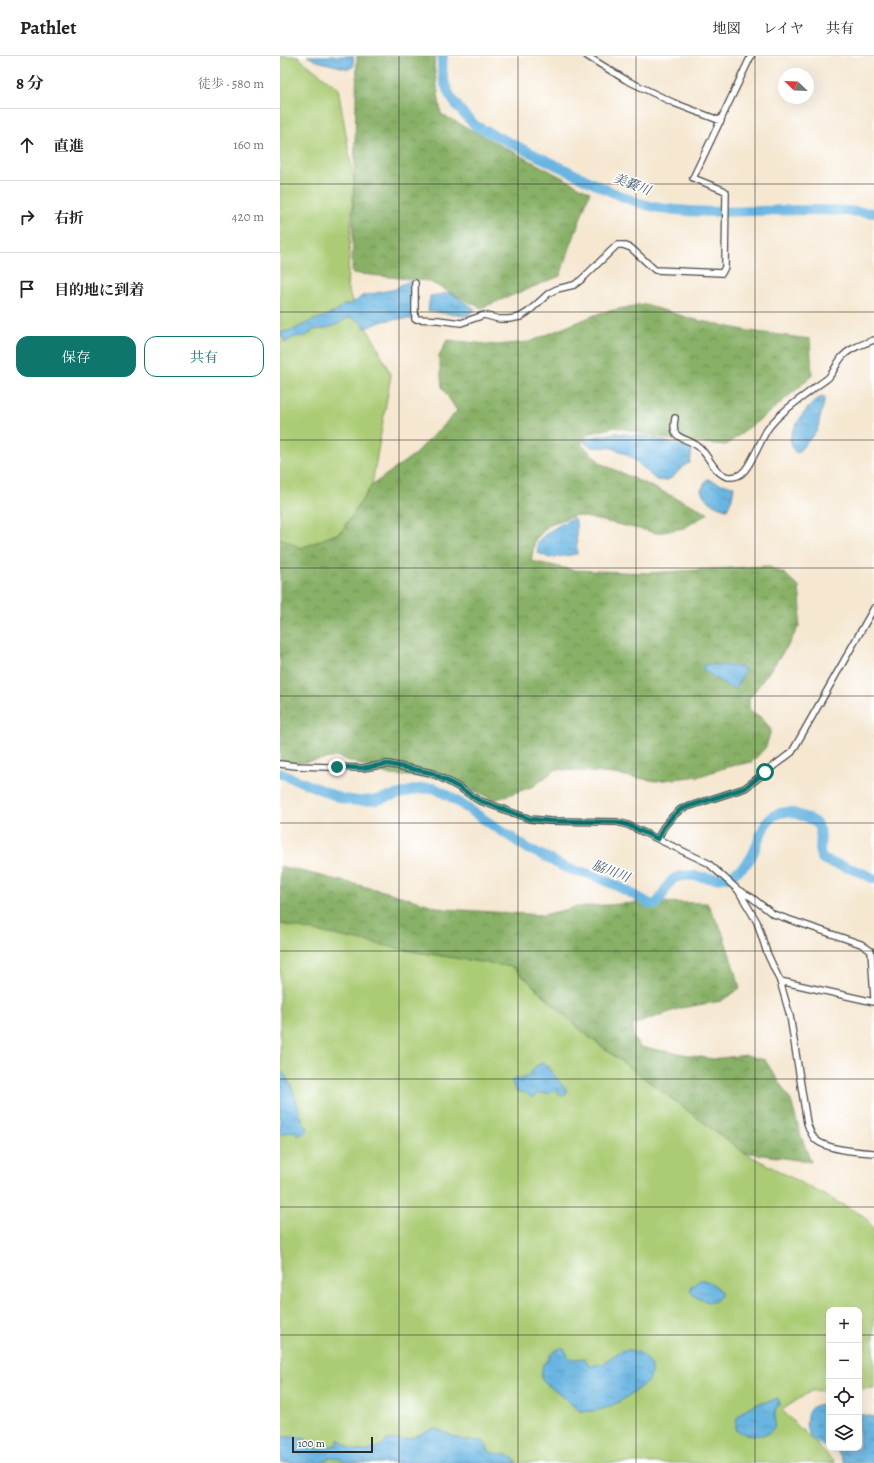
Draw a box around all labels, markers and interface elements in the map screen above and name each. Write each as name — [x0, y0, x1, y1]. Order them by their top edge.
text: Pathlet — [20, 15, 76, 41]
text: 地図 — [713, 19, 741, 38]
text: レイヤ — [763, 19, 804, 38]
text: 共有 — [826, 19, 854, 38]
north arrow — [778, 68, 814, 104]
text: 8 分 — [16, 72, 44, 95]
text: 徒歩 · 580 m — [198, 75, 264, 92]
icon: ahead — [16, 134, 38, 156]
text: 直進 — [54, 136, 84, 156]
text: 160 m — [233, 136, 264, 153]
water label: 美嚢川 — [611, 169, 655, 200]
icon: right — [16, 206, 38, 228]
text: 右折 — [54, 208, 84, 228]
text: 420 m — [232, 208, 264, 225]
icon: arrive — [16, 278, 38, 300]
text: 目的地に到着 — [54, 280, 144, 300]
button: 保存 — [16, 336, 136, 377]
button: 共有 — [144, 336, 264, 377]
route end — [328, 758, 346, 776]
route start — [756, 763, 774, 781]
water label: 脇川川 — [590, 856, 634, 887]
map controls — [826, 1307, 862, 1451]
button: + — [826, 1307, 862, 1343]
button: − — [826, 1343, 862, 1379]
button: locate — [826, 1379, 862, 1415]
button: layers — [826, 1415, 862, 1451]
scale bar — [292, 1435, 373, 1454]
text: 100 m — [298, 1436, 325, 1451]

